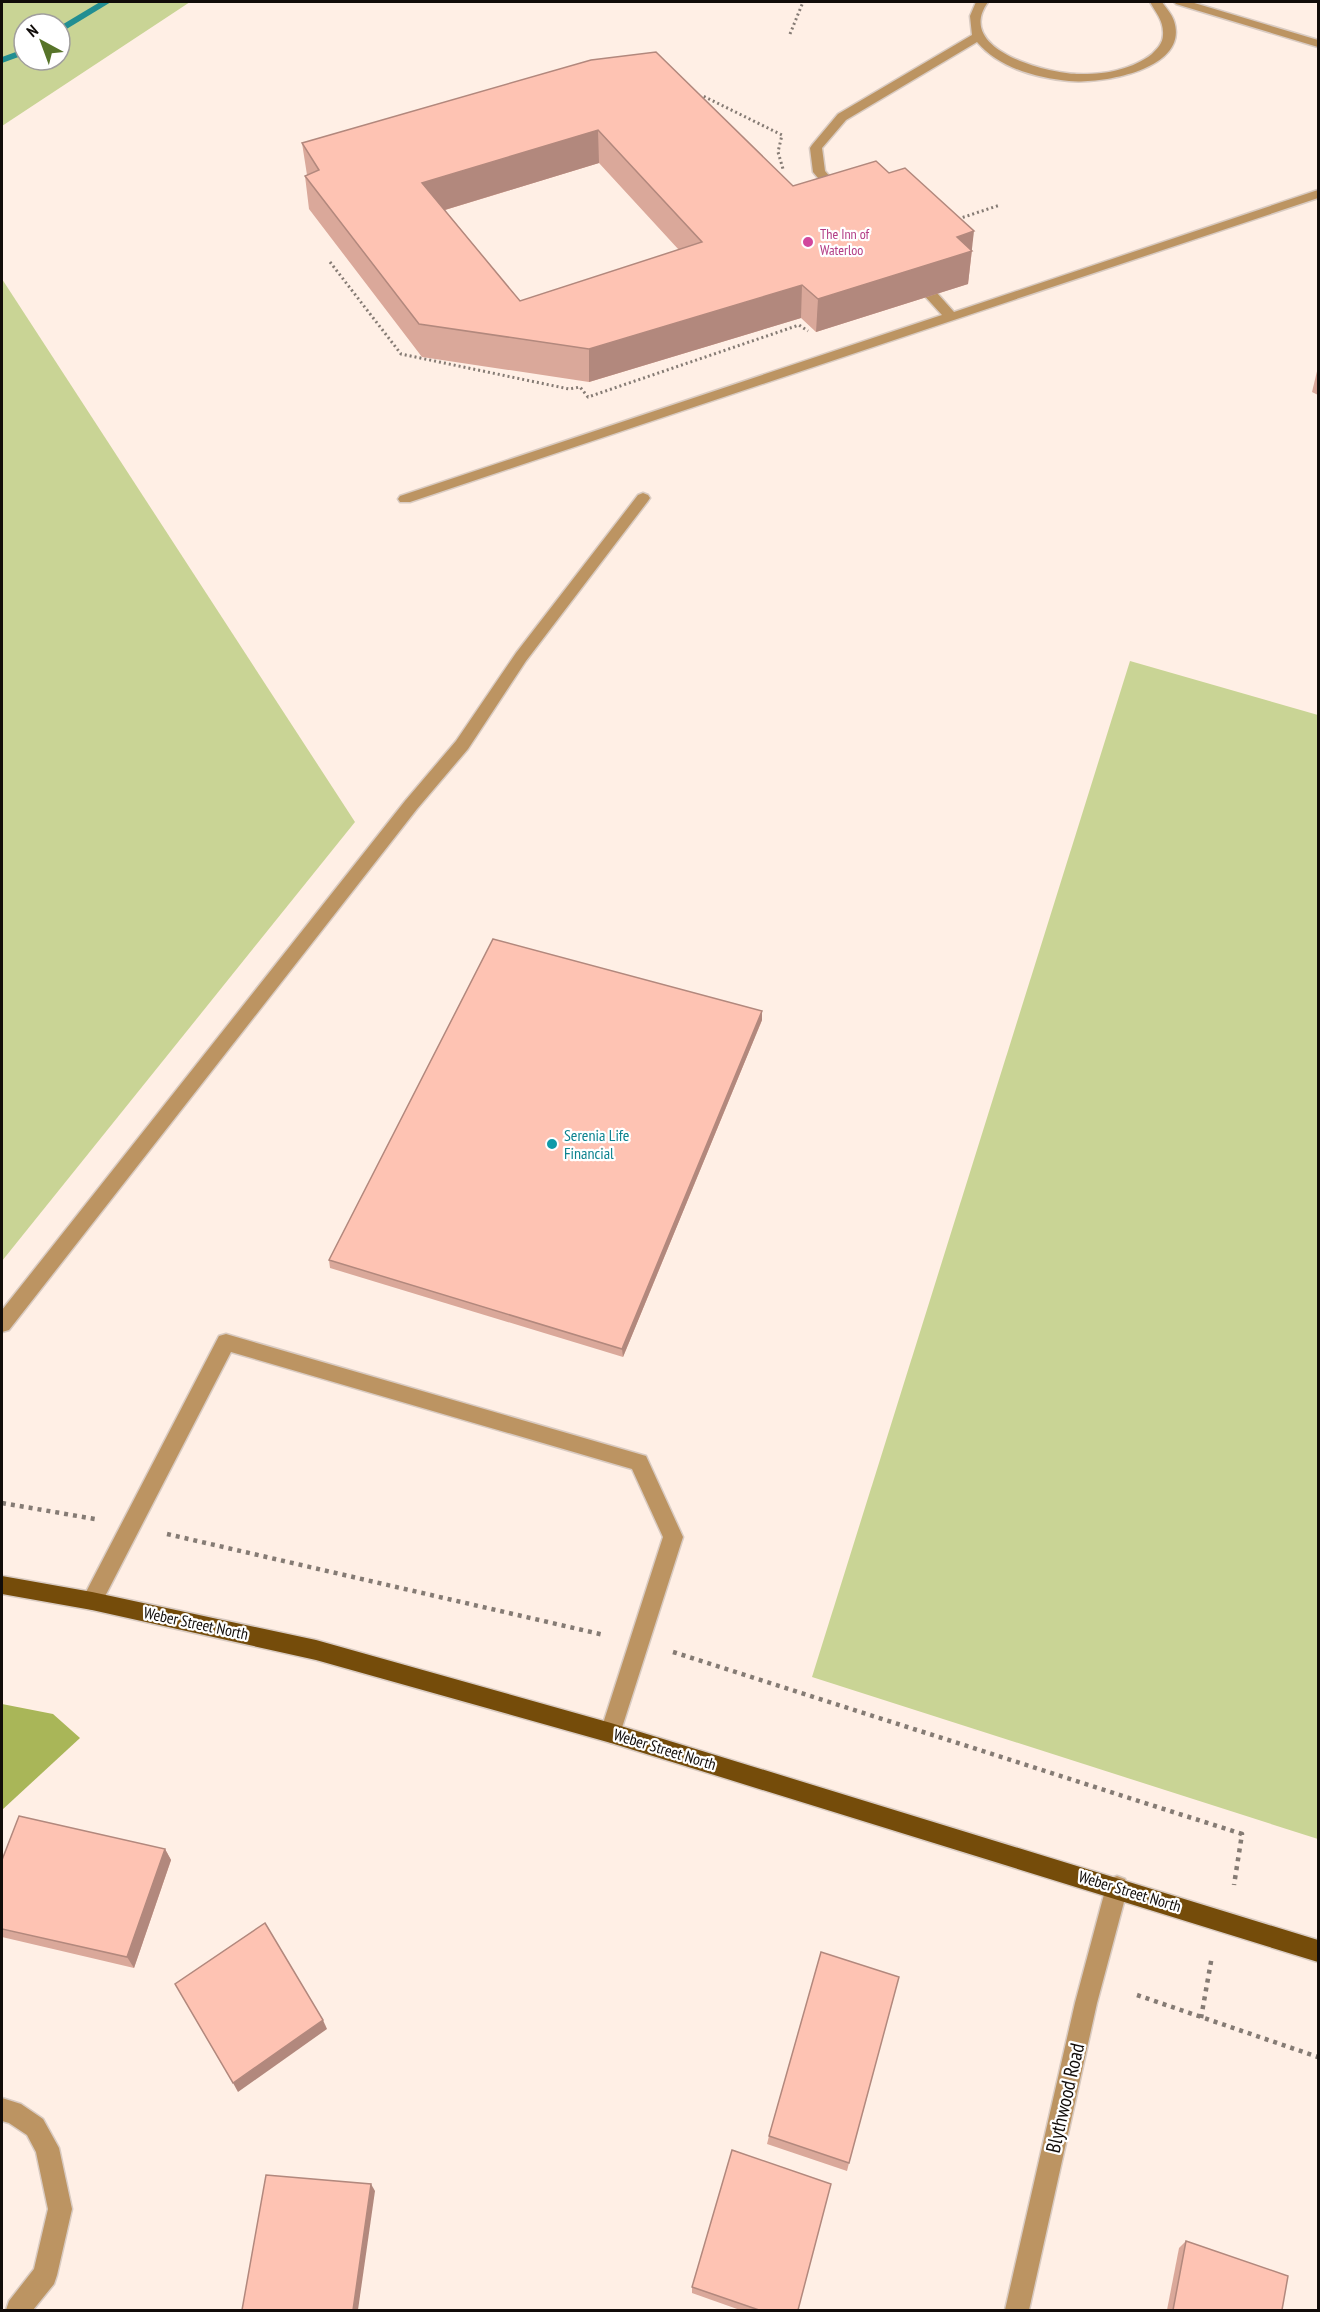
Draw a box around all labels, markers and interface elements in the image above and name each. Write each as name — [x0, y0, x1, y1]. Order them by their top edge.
north arrow — [12, 12, 72, 72]
text: N — [22, 20, 42, 41]
place label: The Inn of Waterloo — [820, 225, 870, 259]
marker: The Inn of Waterloo — [801, 235, 815, 249]
place label: Serenia Life Financial — [564, 1125, 629, 1163]
marker: Serenia Life Financial — [545, 1137, 559, 1151]
street label: Weber Street North — [142, 1602, 250, 1644]
street label: Weber Street North — [611, 1724, 719, 1774]
street label: Weber Street North — [1076, 1866, 1184, 1916]
street label: Blythwood Road — [1040, 2041, 1090, 2155]

